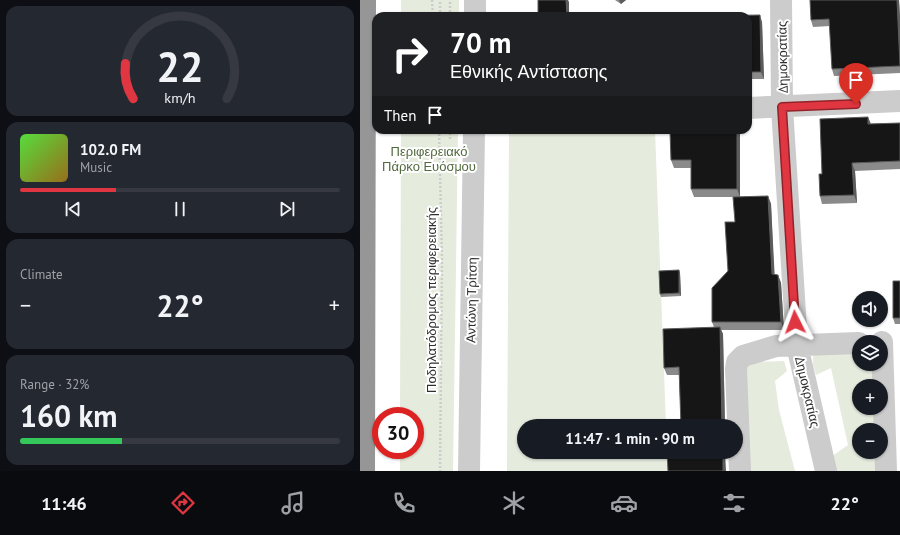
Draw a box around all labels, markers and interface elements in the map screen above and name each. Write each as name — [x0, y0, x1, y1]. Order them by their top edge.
street label: Δημοκρατίας — [773, 21, 792, 93]
text: 70 m — [450, 24, 511, 61]
icon: right — [384, 28, 436, 80]
text: 22 — [156, 40, 204, 93]
text: Εθνικής Αντίστασης — [450, 60, 607, 83]
pin — [839, 63, 873, 104]
icon: arrive — [845, 69, 867, 91]
text: km/h — [164, 88, 196, 107]
icon: arrive — [424, 104, 446, 126]
text: Then — [384, 106, 416, 125]
text: 102.0 FM — [80, 140, 141, 159]
park label: Περιφερειακό Πάρκο Ευόσμου — [382, 143, 476, 175]
text: Music — [80, 159, 112, 176]
icon: previous — [62, 198, 84, 220]
icon: pause — [169, 198, 191, 220]
icon: next — [276, 198, 298, 220]
street label: Ποδηλατόδρομος περιφερειακής — [423, 207, 440, 393]
street label: Αντώνη Τρίτση — [462, 257, 481, 343]
text: Climate — [20, 266, 63, 283]
text: 22° — [156, 286, 204, 325]
text: − — [20, 291, 31, 319]
text: + — [329, 291, 340, 319]
map controls — [852, 291, 888, 459]
button: sound — [852, 291, 888, 327]
position arrow — [774, 301, 816, 343]
button: layers — [852, 335, 888, 371]
street label: Δημοκρατίας — [791, 355, 824, 429]
text: Range · 32% — [20, 376, 89, 393]
button: + — [852, 379, 888, 415]
text: 160 km — [20, 396, 118, 435]
speed limit sign: 30 — [372, 407, 424, 459]
button: − — [852, 423, 888, 459]
text: 11:47 · 1 min · 90 m — [565, 429, 695, 448]
icon: directions — [169, 489, 197, 517]
icon: music — [279, 489, 307, 517]
icon: phone — [390, 489, 418, 517]
icon: climate — [500, 489, 528, 517]
icon: car — [610, 489, 638, 517]
icon: filters — [720, 489, 748, 517]
text: 11:46 — [41, 492, 87, 515]
text: 22° — [831, 492, 859, 515]

